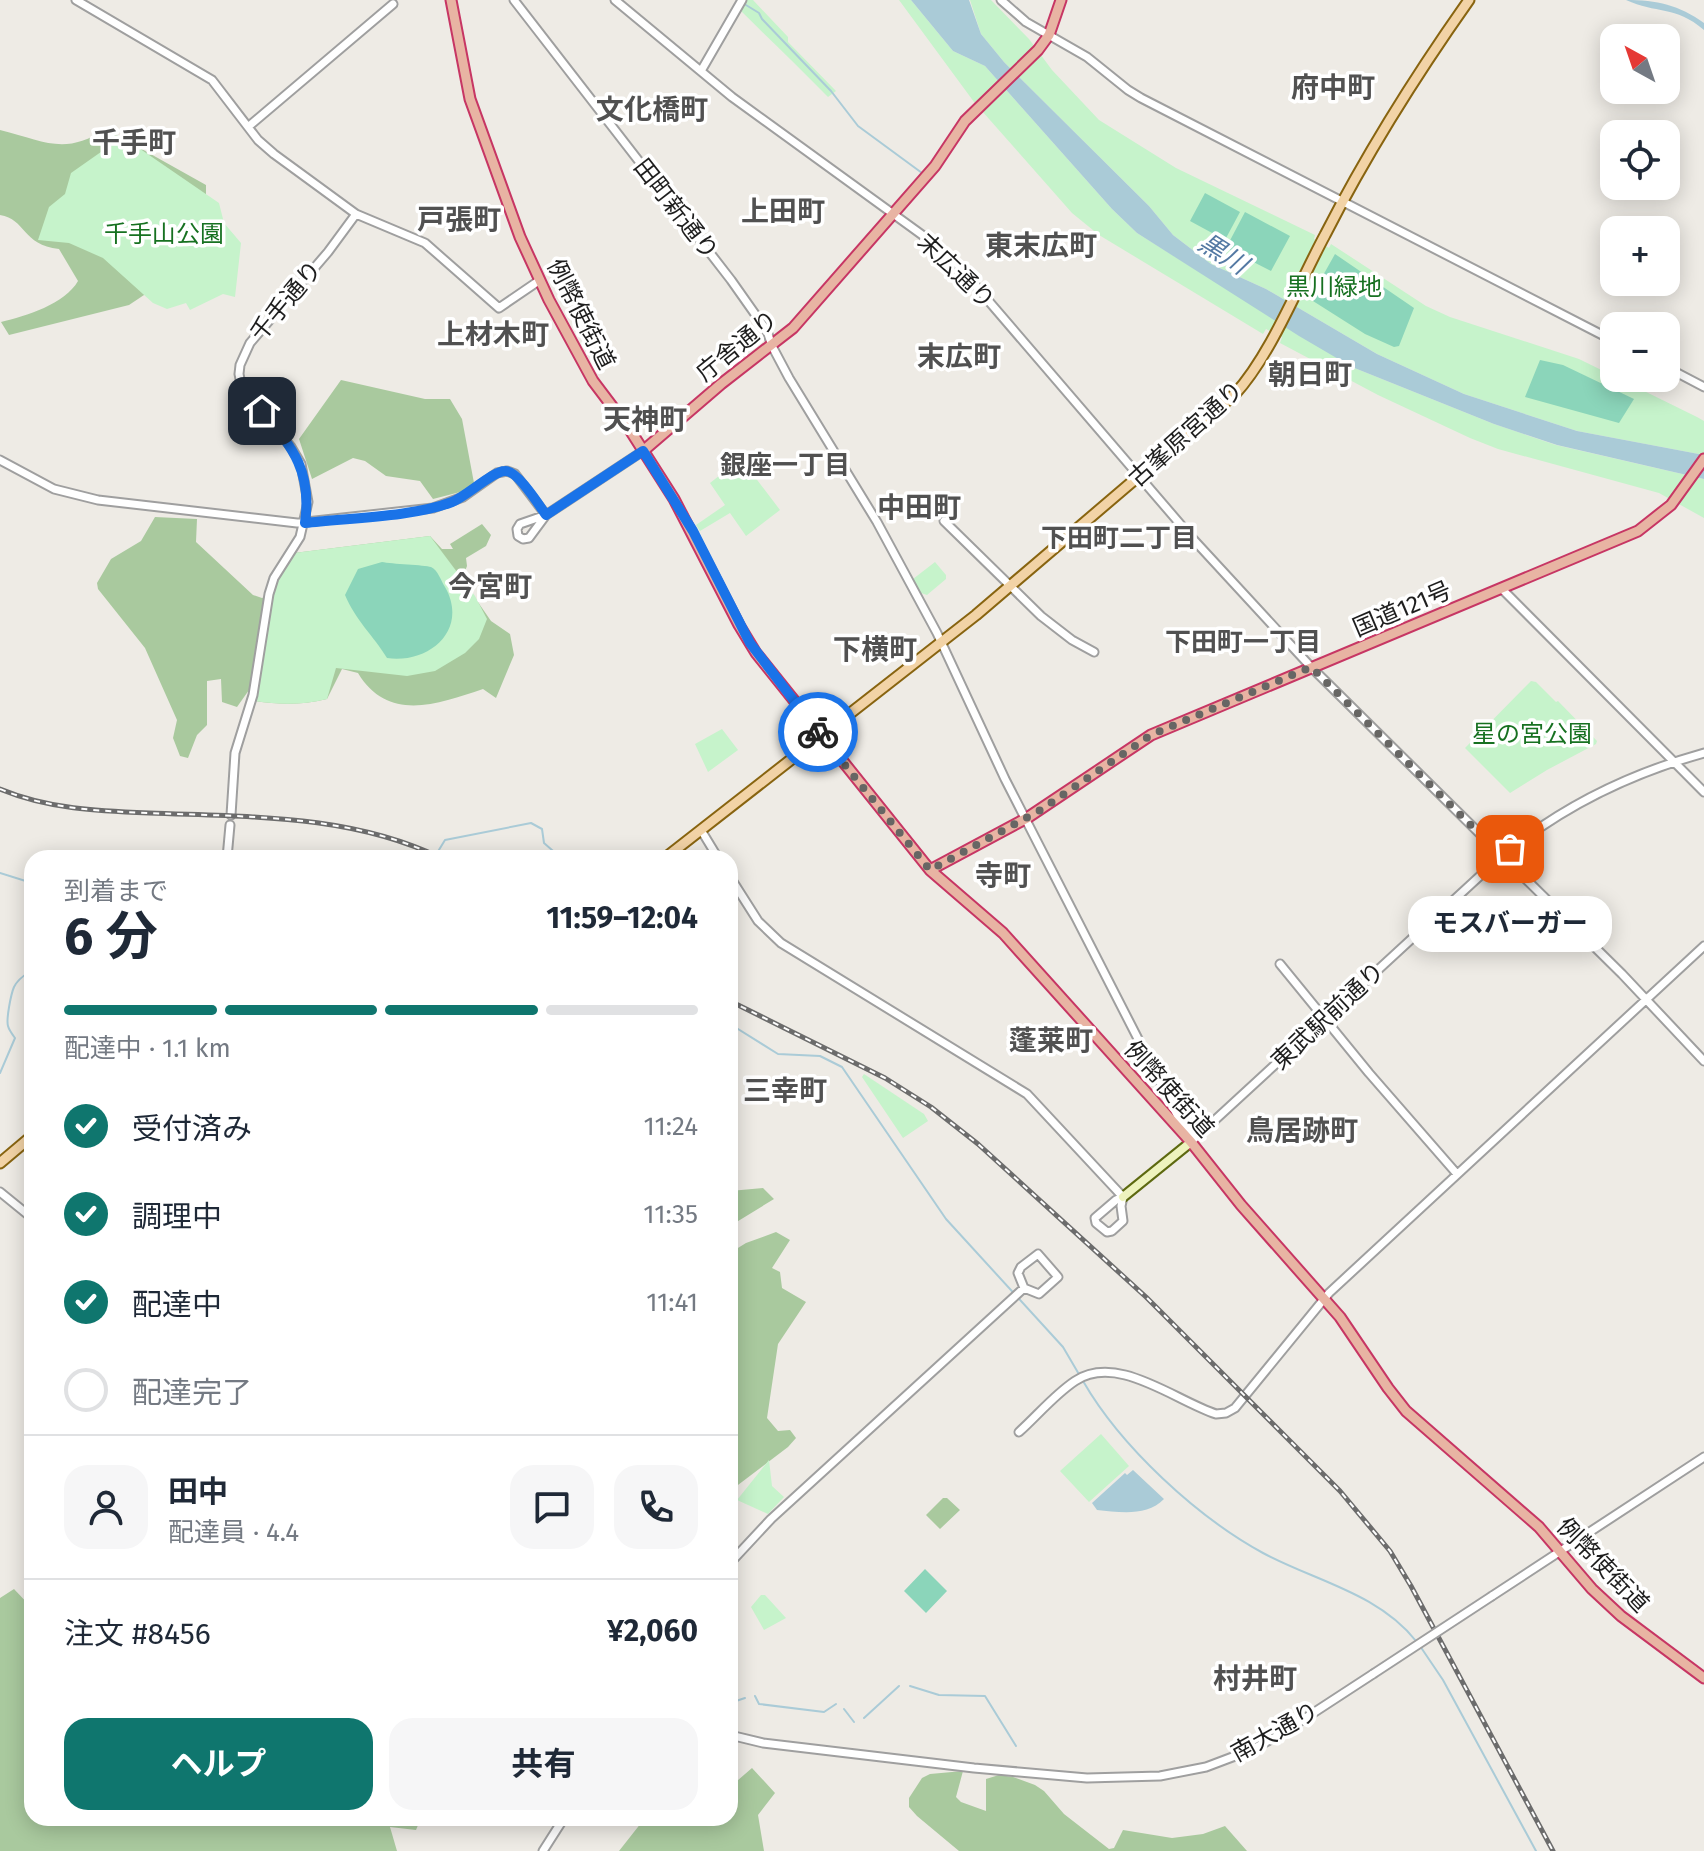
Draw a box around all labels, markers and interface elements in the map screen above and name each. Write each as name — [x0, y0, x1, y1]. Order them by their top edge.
north arrow — [1600, 24, 1680, 104]
map controls — [1600, 24, 1680, 392]
district label: 府中町 — [1291, 71, 1375, 104]
district label: 文化橋町 — [596, 93, 708, 126]
button: locate — [1600, 120, 1680, 200]
district label: 千手町 — [92, 126, 176, 159]
street label: 田町新通り — [628, 153, 724, 265]
district label: 上田町 — [741, 195, 825, 228]
district label: 戸張町 — [417, 203, 501, 236]
button: + — [1600, 216, 1680, 296]
park label: 千手山公園 — [104, 220, 224, 248]
water label: 黒川 — [1193, 227, 1256, 283]
street label: 末広通り — [912, 228, 1000, 314]
district label: 東末広町 — [985, 229, 1097, 262]
street label: 例幣使街道 — [541, 254, 621, 374]
street label: 千手通り — [244, 255, 328, 347]
park label: 黒川緑地 — [1286, 273, 1382, 301]
street label: 庁舎通り — [691, 305, 783, 387]
button: − — [1600, 312, 1680, 392]
district label: 上材木町 — [437, 318, 549, 351]
district label: 末広町 — [917, 340, 1001, 373]
district label: 朝日町 — [1268, 358, 1352, 391]
street label: 古峯原宮通り — [1123, 375, 1249, 493]
pin — [228, 377, 296, 445]
icon: home — [240, 389, 284, 433]
district label: 天神町 — [603, 403, 687, 436]
district label: 銀座一丁目 — [720, 450, 850, 481]
district label: 中田町 — [877, 491, 961, 524]
district label: 下田町二丁目 — [1041, 523, 1197, 554]
district label: 今宮町 — [448, 570, 532, 603]
street label: 国道121号 — [1349, 576, 1455, 642]
district label: 下田町一丁目 — [1165, 627, 1321, 658]
district label: 下横町 — [833, 633, 917, 666]
courier — [778, 692, 858, 772]
icon: bike — [796, 710, 840, 754]
park label: 星の宮公園 — [1472, 720, 1592, 748]
pin — [1476, 815, 1544, 883]
icon: bag — [1488, 827, 1532, 871]
district label: 寺町 — [975, 859, 1031, 892]
text: 到着まで — [64, 876, 168, 907]
callout: モスバーガー — [1408, 897, 1612, 953]
text: 11:59–12:04 — [546, 900, 698, 936]
text: 6 分 — [64, 905, 158, 968]
text: モスバーガー — [1432, 908, 1588, 939]
street label: 東武駅前通り — [1266, 957, 1390, 1075]
district label: 蓬莱町 — [1009, 1024, 1093, 1057]
text: 配達中 · 1.1 km — [64, 1033, 231, 1064]
street label: 例幣使街道 — [1118, 1035, 1220, 1143]
district label: 三幸町 — [743, 1074, 827, 1107]
icon: check — [64, 1104, 108, 1148]
text: 受付済み — [132, 1111, 252, 1147]
text: 11:24 — [644, 1111, 698, 1142]
district label: 鳥居跡町 — [1246, 1114, 1358, 1147]
icon: check — [64, 1192, 108, 1236]
text: 調理中 — [132, 1199, 222, 1235]
text: 11:35 — [643, 1199, 698, 1230]
icon: check — [64, 1280, 108, 1324]
text: 配達中 — [132, 1287, 222, 1323]
text: 11:41 — [646, 1287, 698, 1318]
text: 配達完了 — [132, 1375, 252, 1411]
button: person — [64, 1465, 148, 1549]
button: chat — [510, 1465, 594, 1549]
button: phone — [614, 1465, 698, 1549]
text: 田中 — [168, 1474, 228, 1510]
street label: 例幣使街道 — [1551, 1512, 1655, 1618]
text: 配達員 · 4.4 — [168, 1517, 299, 1548]
text: ¥2,060 — [607, 1613, 698, 1649]
text: 注文 #8456 — [64, 1616, 211, 1652]
district label: 村井町 — [1213, 1662, 1297, 1695]
street label: 南大通り — [1226, 1696, 1324, 1768]
button: ヘルプ — [64, 1718, 373, 1810]
button: 共有 — [389, 1718, 698, 1810]

